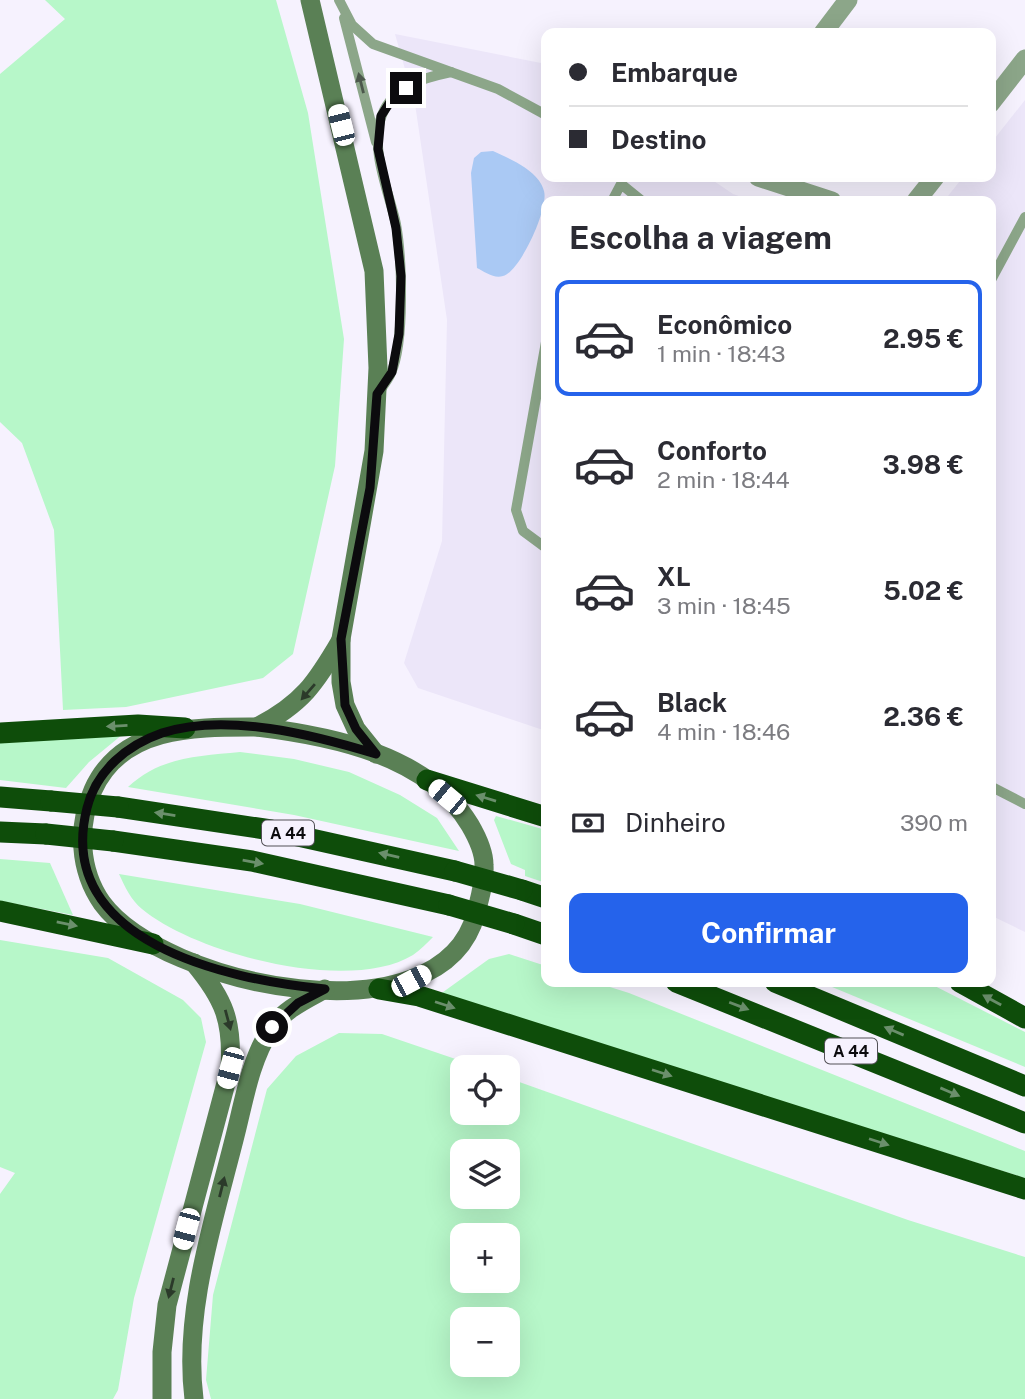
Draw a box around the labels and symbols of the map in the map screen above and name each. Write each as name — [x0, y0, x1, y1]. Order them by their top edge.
one-way arrow — [355, 72, 366, 94]
route end — [390, 72, 422, 104]
car — [326, 102, 357, 148]
one-way arrow — [301, 683, 316, 700]
one-way arrow — [106, 721, 128, 732]
car — [425, 775, 470, 819]
one-way arrow — [476, 793, 497, 803]
one-way arrow — [154, 808, 176, 819]
road number: A 44 — [262, 820, 314, 846]
one-way arrow — [378, 850, 400, 861]
one-way arrow — [242, 856, 264, 867]
one-way arrow — [56, 919, 78, 930]
car — [388, 962, 435, 1000]
one-way arrow — [983, 994, 1002, 1006]
one-way arrow — [435, 1000, 456, 1010]
one-way arrow — [729, 1001, 750, 1012]
one-way arrow — [223, 1010, 233, 1031]
route start — [256, 1011, 288, 1043]
one-way arrow — [884, 1026, 905, 1037]
road number: A 44 — [825, 1038, 877, 1064]
car — [215, 1045, 246, 1091]
one-way arrow — [652, 1069, 673, 1079]
one-way arrow — [940, 1086, 960, 1098]
one-way arrow — [869, 1138, 890, 1148]
one-way arrow — [218, 1176, 228, 1197]
car — [171, 1206, 202, 1252]
one-way arrow — [165, 1277, 176, 1299]

